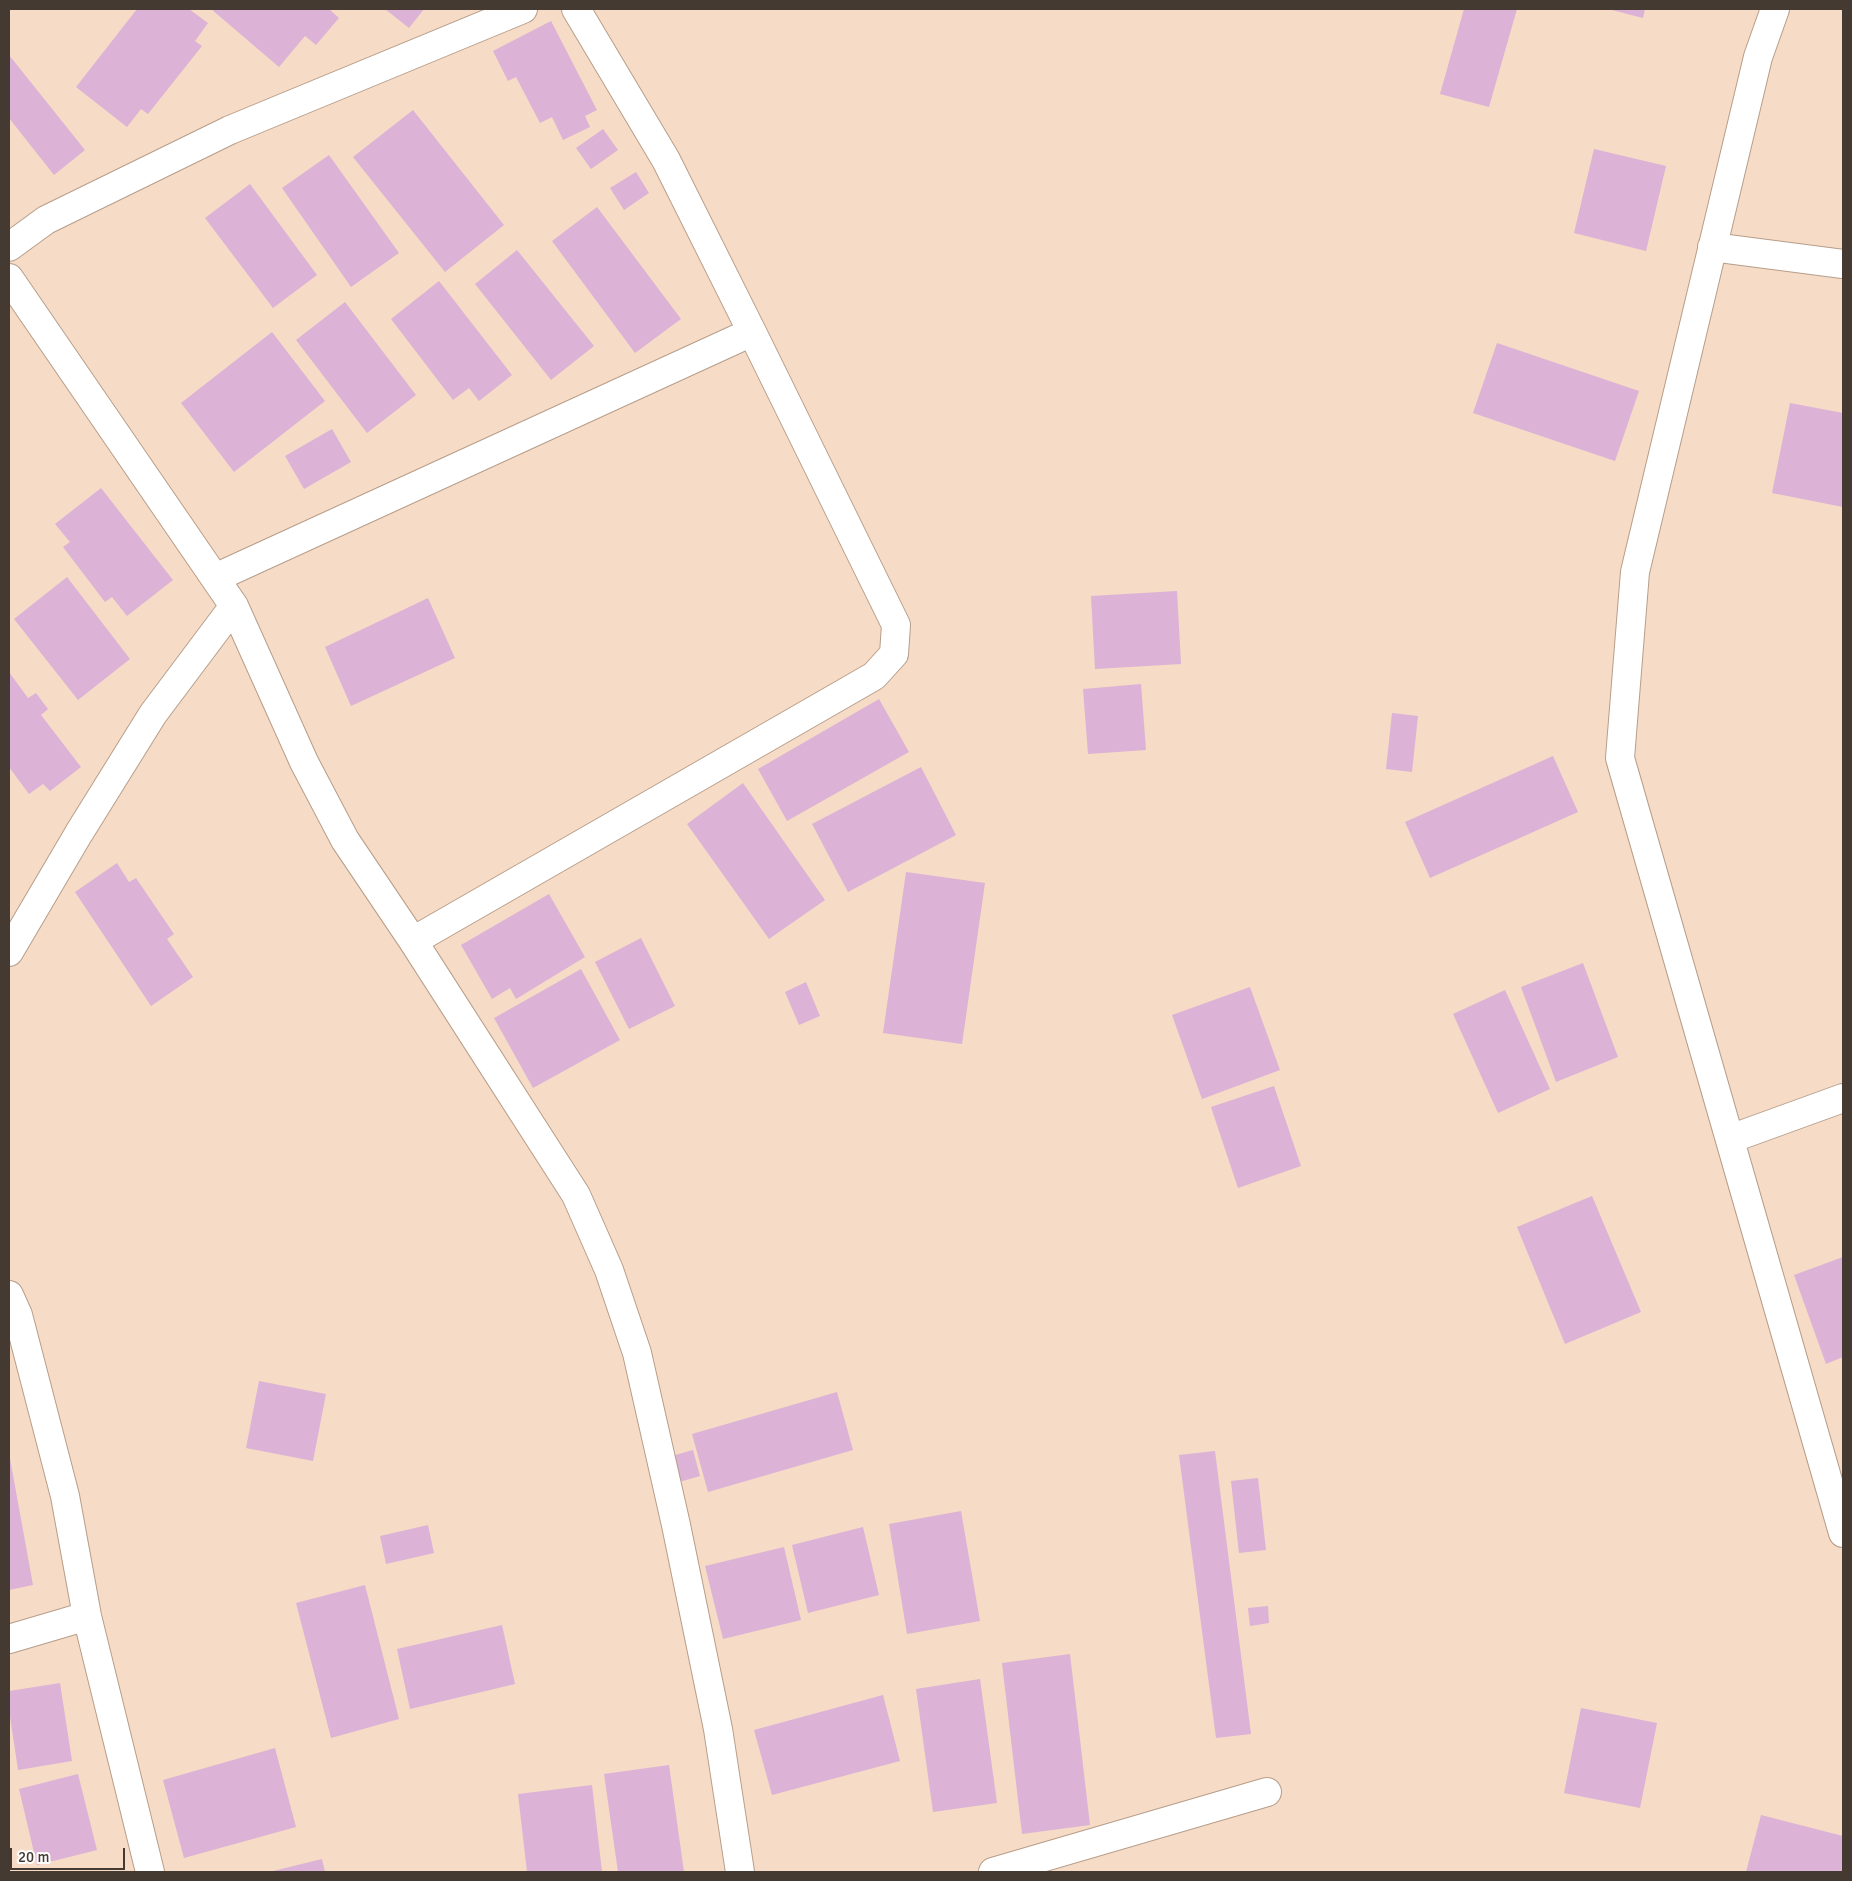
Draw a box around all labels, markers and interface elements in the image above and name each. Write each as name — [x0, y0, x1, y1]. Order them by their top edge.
scale bar — [12, 1838, 128, 1870]
text: 20 m — [18, 1848, 49, 1866]

